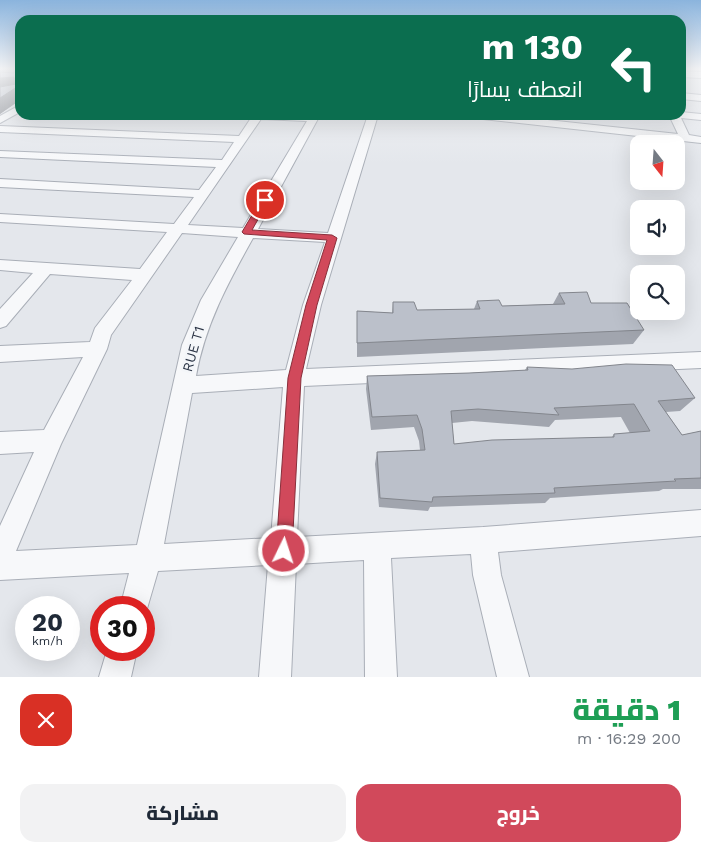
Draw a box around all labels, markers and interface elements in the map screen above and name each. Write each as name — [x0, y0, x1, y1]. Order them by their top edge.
text: 130 m — [482, 26, 583, 68]
icon: left — [601, 35, 666, 100]
text: انعطف يسارًا — [467, 77, 583, 102]
north arrow — [630, 135, 685, 190]
map controls — [630, 135, 685, 320]
pin — [244, 179, 286, 221]
icon: arrive — [251, 186, 279, 214]
button: sound — [630, 200, 685, 255]
button: search — [630, 265, 685, 320]
street label: RUE T1 — [179, 324, 207, 374]
position arrow — [257, 524, 309, 576]
speed limit sign: 30 — [90, 596, 155, 661]
text: 20 — [32, 608, 63, 637]
text: km/h — [32, 634, 63, 648]
text: 1 دقيقة — [572, 692, 681, 727]
button: close — [20, 694, 72, 746]
text: 200 m · 16:29 — [577, 729, 681, 748]
button: مشاركة — [20, 784, 346, 842]
button: خروج — [356, 784, 681, 842]

